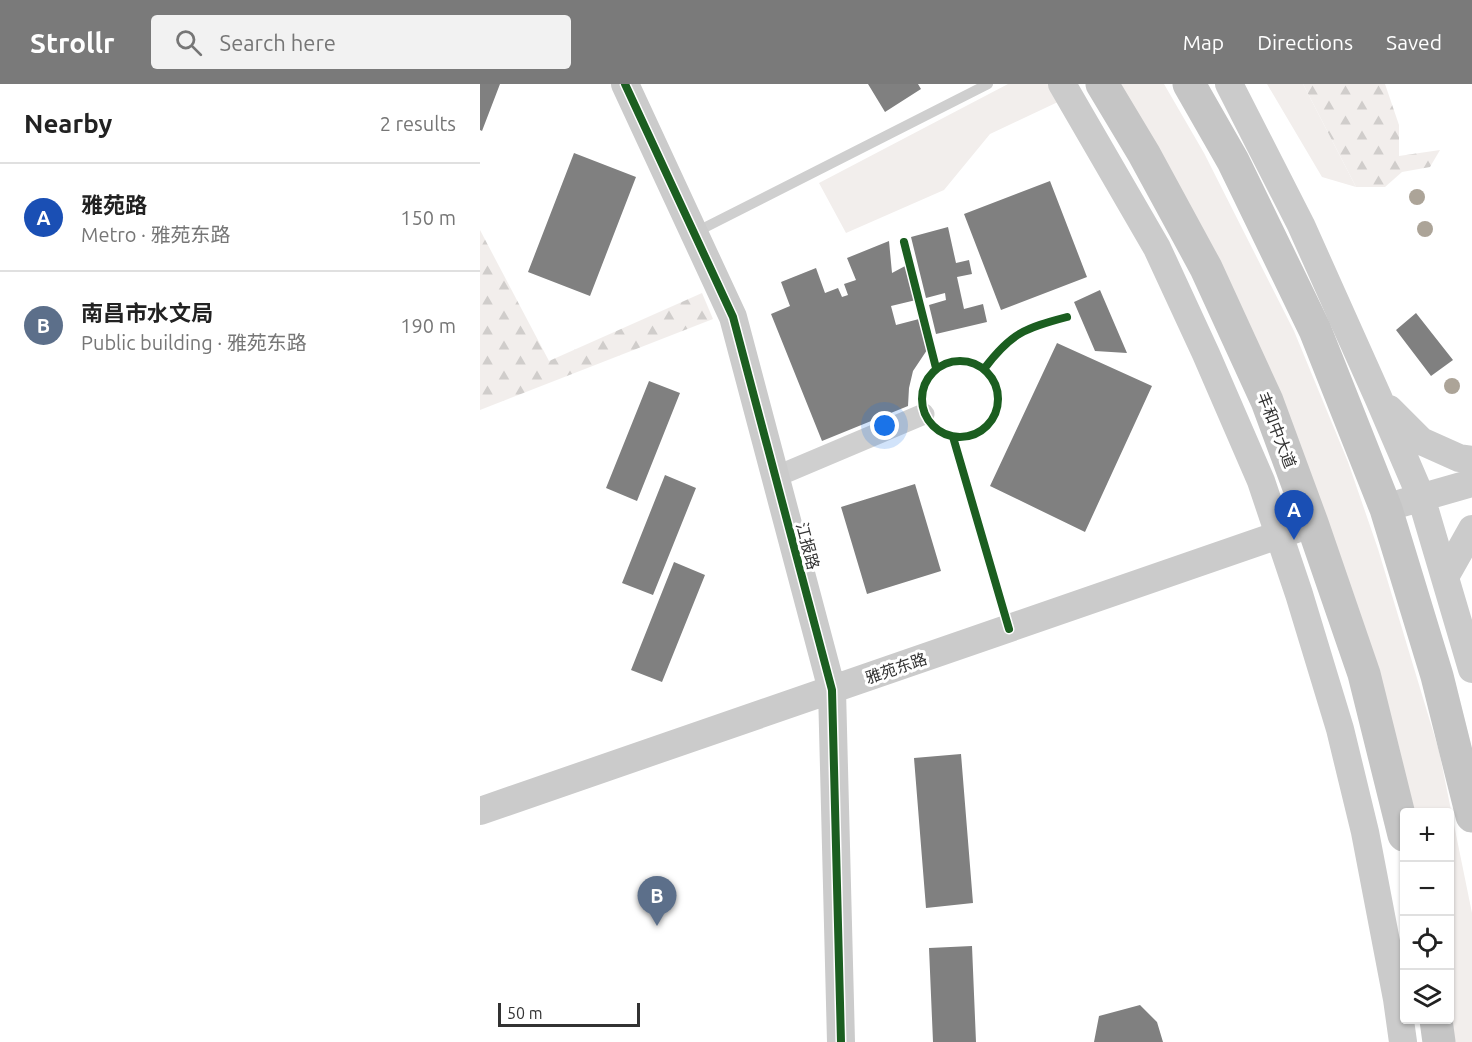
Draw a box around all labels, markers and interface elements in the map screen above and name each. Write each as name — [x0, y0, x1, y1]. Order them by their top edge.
search box — [151, 15, 571, 69]
icon: search — [172, 26, 205, 59]
text: Strollr — [30, 27, 115, 58]
text: Search here — [220, 30, 336, 55]
text: Map — [1183, 30, 1224, 54]
text: Directions — [1257, 30, 1353, 54]
text: Saved — [1386, 30, 1442, 54]
text: Nearby — [24, 109, 112, 138]
text: 2 results — [380, 112, 456, 135]
text: 雅苑路 — [81, 192, 147, 217]
text: A — [36, 206, 51, 229]
text: 150 m — [400, 206, 456, 229]
text: Metro · 雅苑东路 — [81, 223, 231, 246]
text: 南昌市水文局 — [81, 300, 213, 325]
text: B — [37, 314, 50, 337]
text: 190 m — [400, 314, 456, 337]
text: Public building · 雅苑东路 — [81, 331, 307, 354]
street label: 丰和中大道 — [1254, 389, 1300, 471]
your location — [870, 411, 899, 440]
pin: A — [1274, 490, 1314, 540]
street label: 江报路 — [793, 520, 823, 572]
street label: 雅苑东路 — [863, 649, 929, 687]
map controls — [1400, 808, 1454, 1024]
button: + — [1400, 808, 1454, 862]
button: − — [1400, 862, 1454, 916]
pin: B — [638, 876, 676, 926]
button: locate — [1400, 916, 1454, 970]
button: layers — [1400, 970, 1454, 1024]
scale bar — [498, 1000, 640, 1028]
text: 50 m — [507, 1004, 543, 1022]

